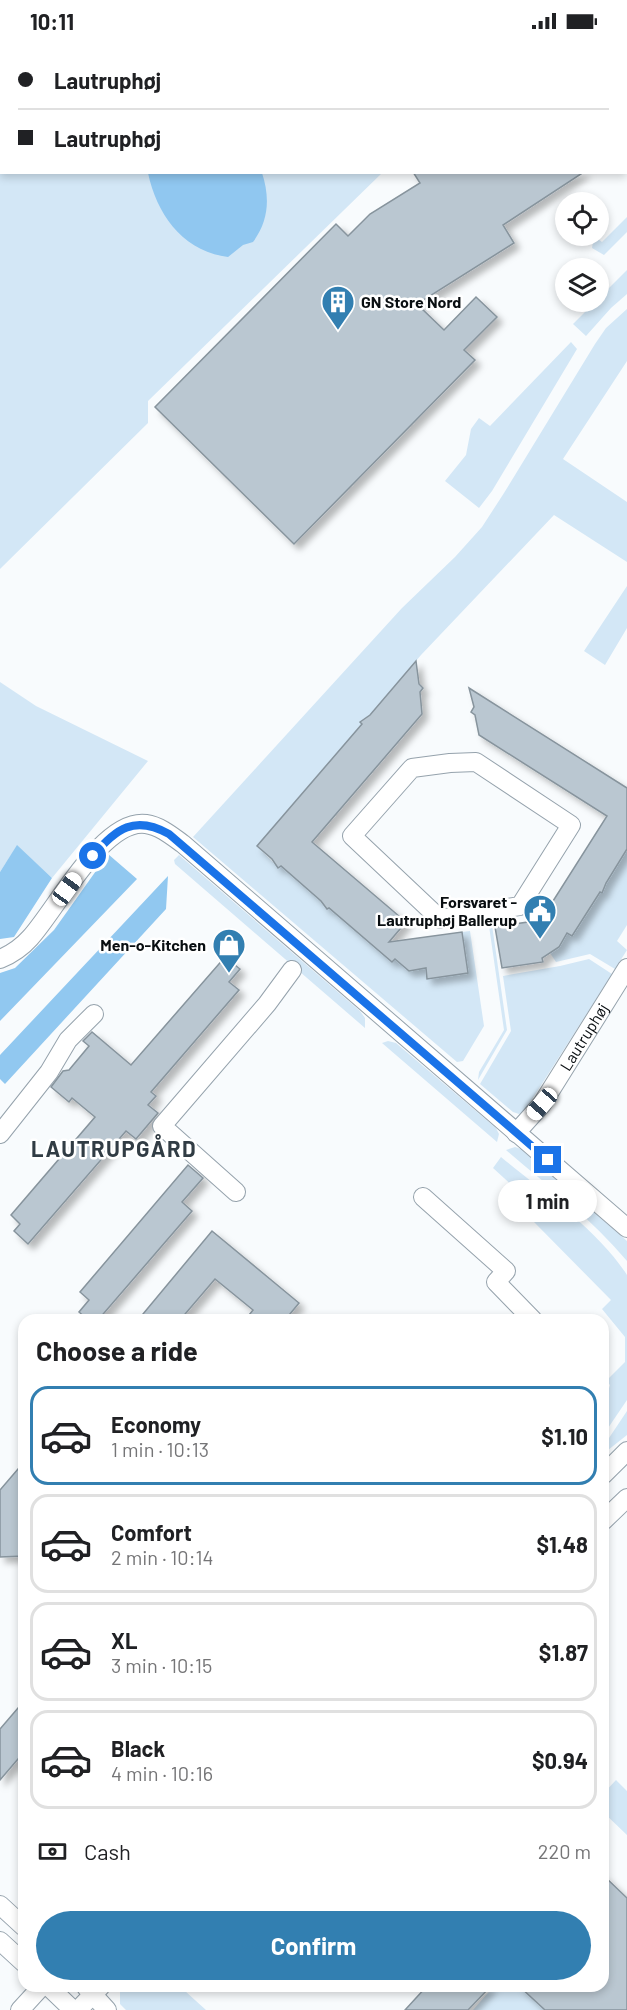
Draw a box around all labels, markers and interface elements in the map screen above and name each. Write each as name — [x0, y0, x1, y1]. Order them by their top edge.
text: 10:11 — [30, 8, 74, 34]
text: Lautruphøj — [54, 67, 161, 93]
text: Lautruphøj — [54, 125, 161, 151]
map controls — [555, 192, 609, 312]
button: locate — [555, 192, 609, 246]
button: layers — [555, 258, 609, 312]
building icon: GN Store Nord — [320, 284, 356, 331]
place label: GN Store Nord — [361, 292, 461, 311]
route start — [79, 842, 106, 869]
car — [49, 869, 85, 909]
place label: Forsvaret - Lautruphøj Ballerup — [377, 892, 517, 929]
public building icon: Forsvaret - Lautruphøj Ballerup — [522, 893, 558, 940]
shop icon: Men-o-Kitchen — [211, 927, 247, 974]
place label: Men-o-Kitchen — [100, 935, 206, 954]
street label: Lautruphøj — [555, 1000, 612, 1074]
car — [523, 1085, 561, 1123]
district label: LAUTRUPGÅRD — [31, 1134, 197, 1161]
route end — [534, 1146, 561, 1173]
callout: 1 min — [498, 1181, 598, 1223]
text: 1 min — [526, 1189, 569, 1213]
text: Choose a ride — [36, 1334, 198, 1366]
icon: car — [39, 1409, 93, 1463]
text: Economy — [111, 1411, 201, 1437]
text: $1.10 — [541, 1423, 588, 1449]
text: 1 min · 10:13 — [111, 1437, 209, 1461]
icon: car — [39, 1517, 93, 1571]
text: Comfort — [111, 1519, 192, 1545]
text: $1.48 — [536, 1531, 588, 1557]
text: 2 min · 10:14 — [111, 1545, 213, 1569]
icon: car — [39, 1625, 93, 1679]
text: XL — [111, 1627, 137, 1653]
text: $1.87 — [539, 1639, 588, 1665]
text: 3 min · 10:15 — [111, 1653, 212, 1677]
icon: car — [39, 1733, 93, 1787]
text: Black — [111, 1735, 165, 1761]
text: $0.94 — [532, 1747, 588, 1773]
text: 4 min · 10:16 — [111, 1761, 213, 1785]
icon: cash — [36, 1835, 69, 1868]
text: Cash — [84, 1838, 131, 1864]
text: 220 m — [538, 1839, 591, 1863]
button: Confirm — [36, 1911, 591, 1980]

